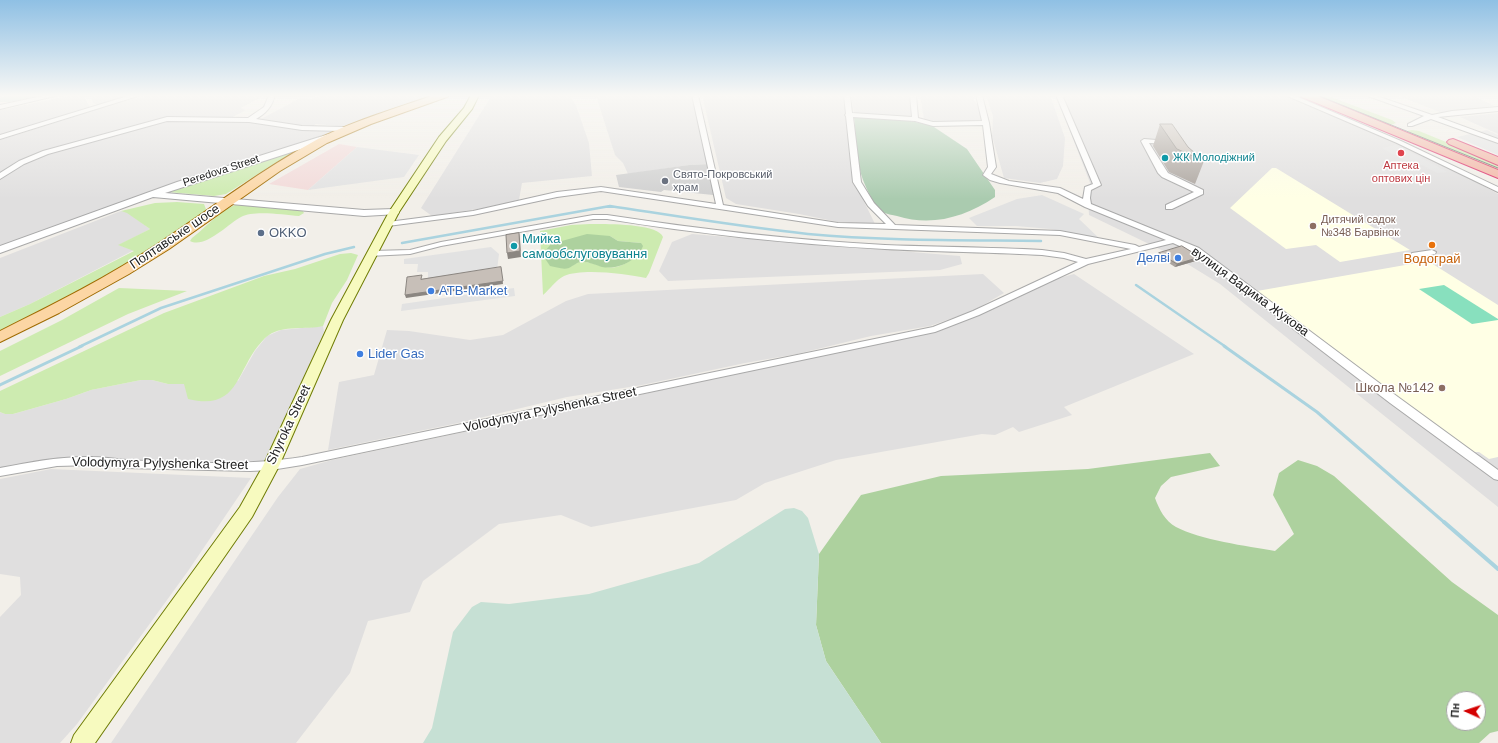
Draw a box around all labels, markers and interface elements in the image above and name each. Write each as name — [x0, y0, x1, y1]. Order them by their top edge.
marker: Аптека оптових цін — [1396, 148, 1406, 158]
place label: ЖК Молодіжний — [1173, 151, 1255, 165]
street label: Peredova Street — [181, 152, 261, 190]
marker: ЖК Молодіжний — [1160, 153, 1170, 163]
place label: Аптека оптових цін — [1372, 159, 1430, 185]
place label: Свято-Покровський храм — [673, 168, 772, 194]
marker: Свято-Покровський храм — [660, 176, 670, 186]
street label: Полтавське шосе — [127, 201, 223, 273]
place label: Дитячий садок №348 Барвінок — [1321, 213, 1399, 239]
marker: Дитячий садок №348 Барвінок — [1308, 221, 1318, 231]
place label: OKKO — [269, 225, 307, 241]
marker: OKKO — [256, 228, 266, 238]
place label: Мийка самообслуговування — [522, 231, 647, 262]
marker: Водограй — [1427, 240, 1437, 250]
marker: Мийка самообслуговування — [509, 241, 519, 251]
street label: вулиця Вадима Жукова — [1188, 244, 1312, 340]
place label: Делві — [1137, 250, 1170, 266]
place label: Водограй — [1404, 251, 1460, 267]
marker: Делві — [1173, 253, 1183, 263]
place label: ATB-Market — [439, 283, 507, 299]
marker: ATB-Market — [426, 286, 436, 296]
place label: Lider Gas — [368, 346, 424, 362]
marker: Lider Gas — [355, 349, 365, 359]
place label: Школа №142 — [1355, 380, 1434, 396]
street label: Shyroka Street — [264, 383, 314, 467]
marker: Школа №142 — [1437, 383, 1447, 393]
street label: Volodymyra Pylyshenka Street — [462, 384, 638, 436]
street label: Volodymyra Pylyshenka Street — [72, 455, 248, 473]
north arrow — [1446, 691, 1486, 731]
text: Пн — [1449, 703, 1461, 718]

